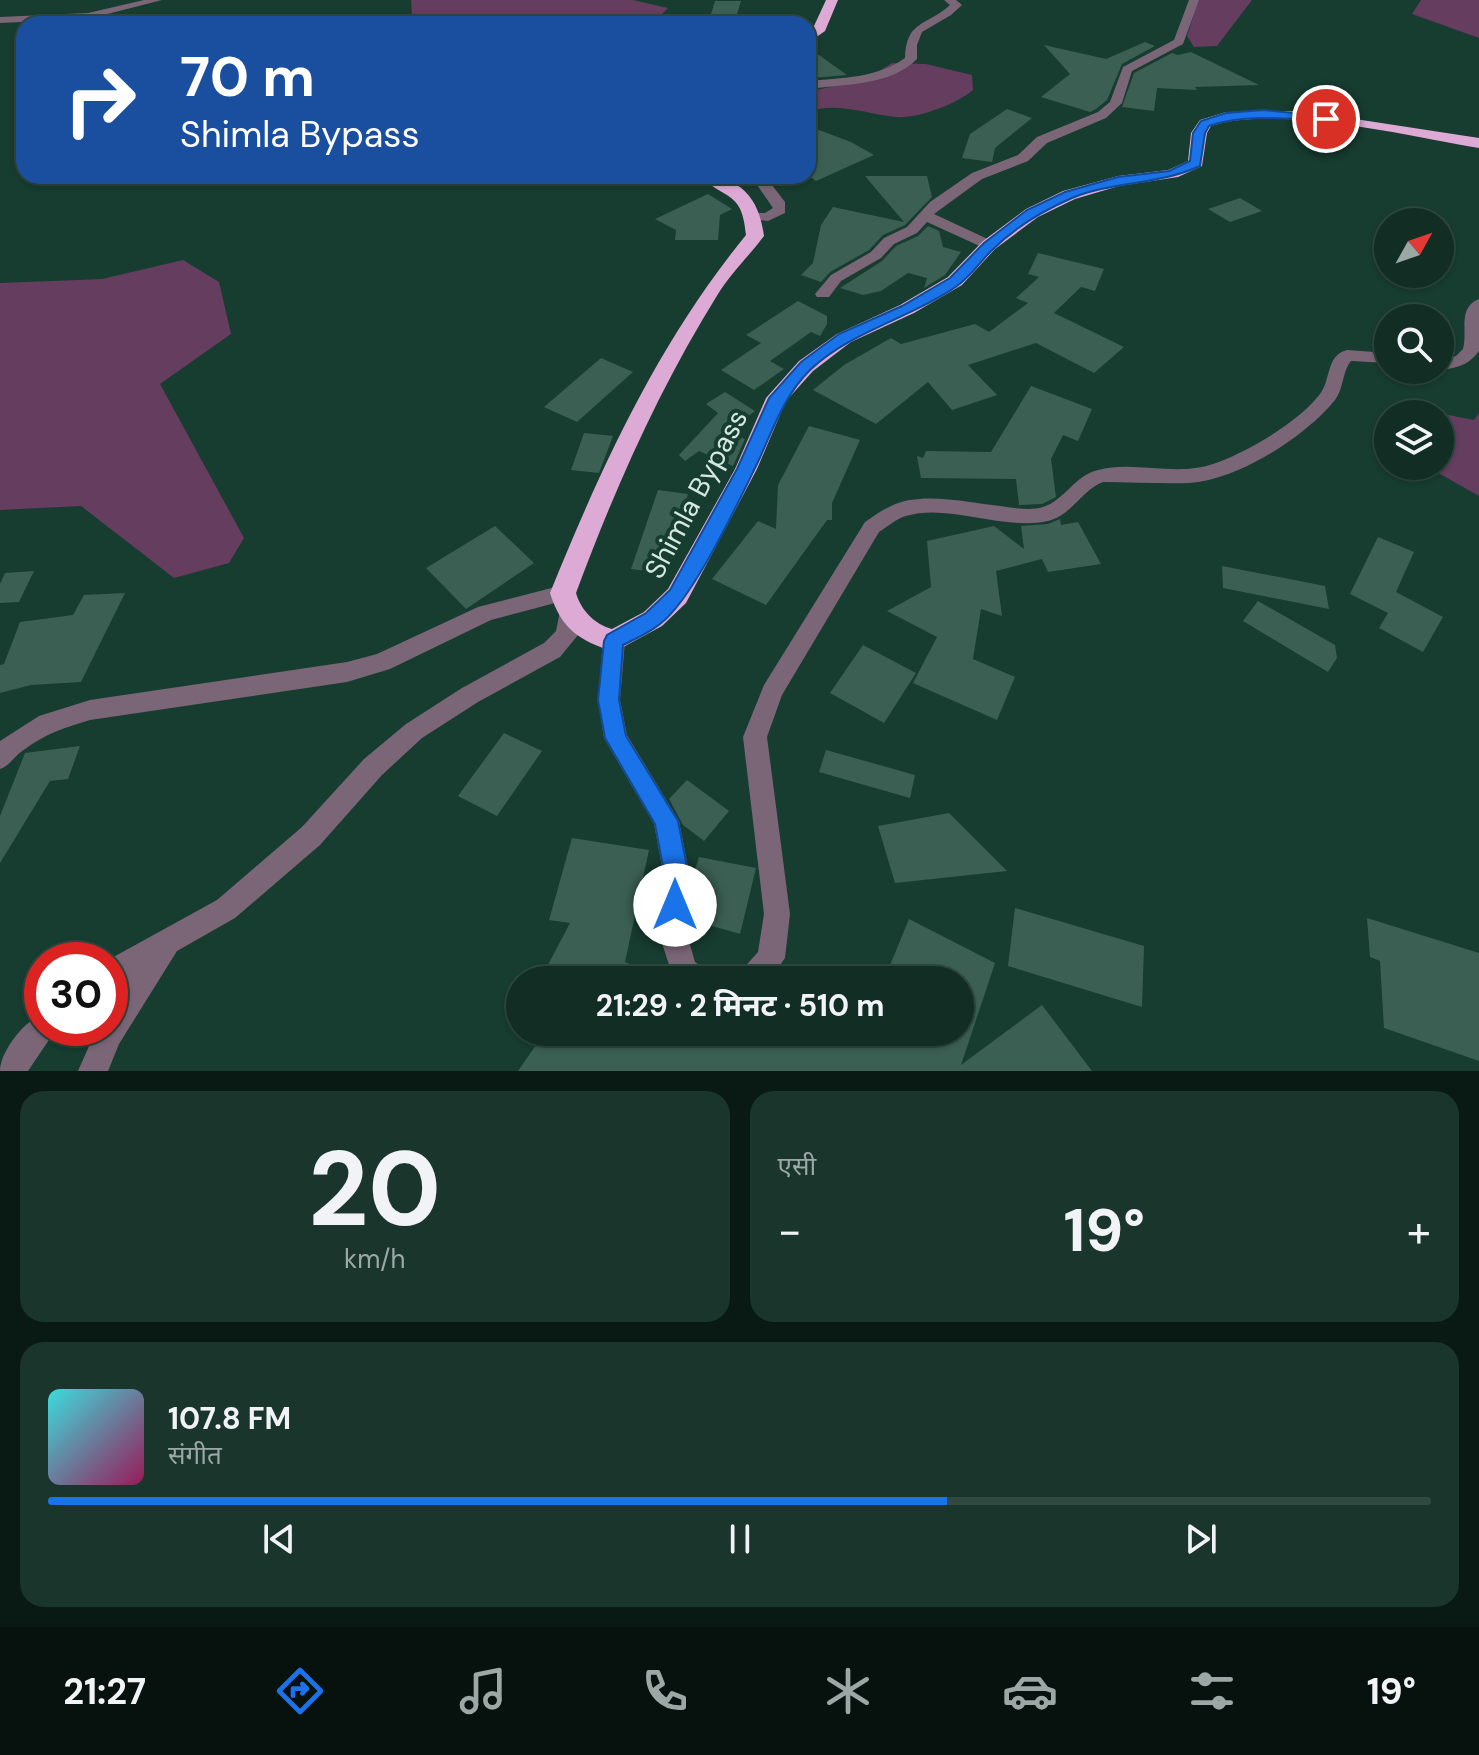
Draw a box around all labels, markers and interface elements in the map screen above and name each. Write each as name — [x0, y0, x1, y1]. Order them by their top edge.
text: 70 m — [180, 40, 315, 113]
icon: right — [48, 48, 152, 152]
pin — [1292, 85, 1360, 153]
icon: arrive — [1304, 97, 1348, 141]
text: Shimla Bypass — [180, 111, 419, 158]
north arrow — [1374, 208, 1454, 288]
map controls — [1374, 208, 1454, 480]
button: search — [1374, 304, 1454, 384]
button: layers — [1374, 400, 1454, 480]
street label: Shimla Bypass — [636, 403, 756, 585]
position arrow — [633, 863, 717, 947]
speed limit sign: 30 — [24, 942, 128, 1046]
text: 21:29 · 2 मिनट · 510 m — [596, 986, 884, 1025]
text: 20 — [308, 1122, 441, 1257]
text: एसी — [778, 1149, 816, 1183]
text: 19° — [1063, 1191, 1145, 1270]
text: − — [778, 1202, 802, 1260]
text: + — [1407, 1202, 1431, 1260]
text: km/h — [344, 1242, 405, 1276]
text: 107.8 FM — [168, 1399, 291, 1438]
text: संगीत — [168, 1438, 222, 1472]
icon: previous — [257, 1517, 301, 1561]
icon: pause — [718, 1517, 762, 1561]
icon: next — [1179, 1517, 1223, 1561]
icon: directions — [272, 1663, 328, 1719]
icon: music — [455, 1663, 511, 1719]
icon: phone — [637, 1663, 693, 1719]
icon: climate — [820, 1663, 876, 1719]
icon: car — [1002, 1663, 1058, 1719]
icon: filters — [1184, 1663, 1240, 1719]
text: 21:27 — [63, 1668, 146, 1715]
text: 19° — [1367, 1668, 1416, 1715]

